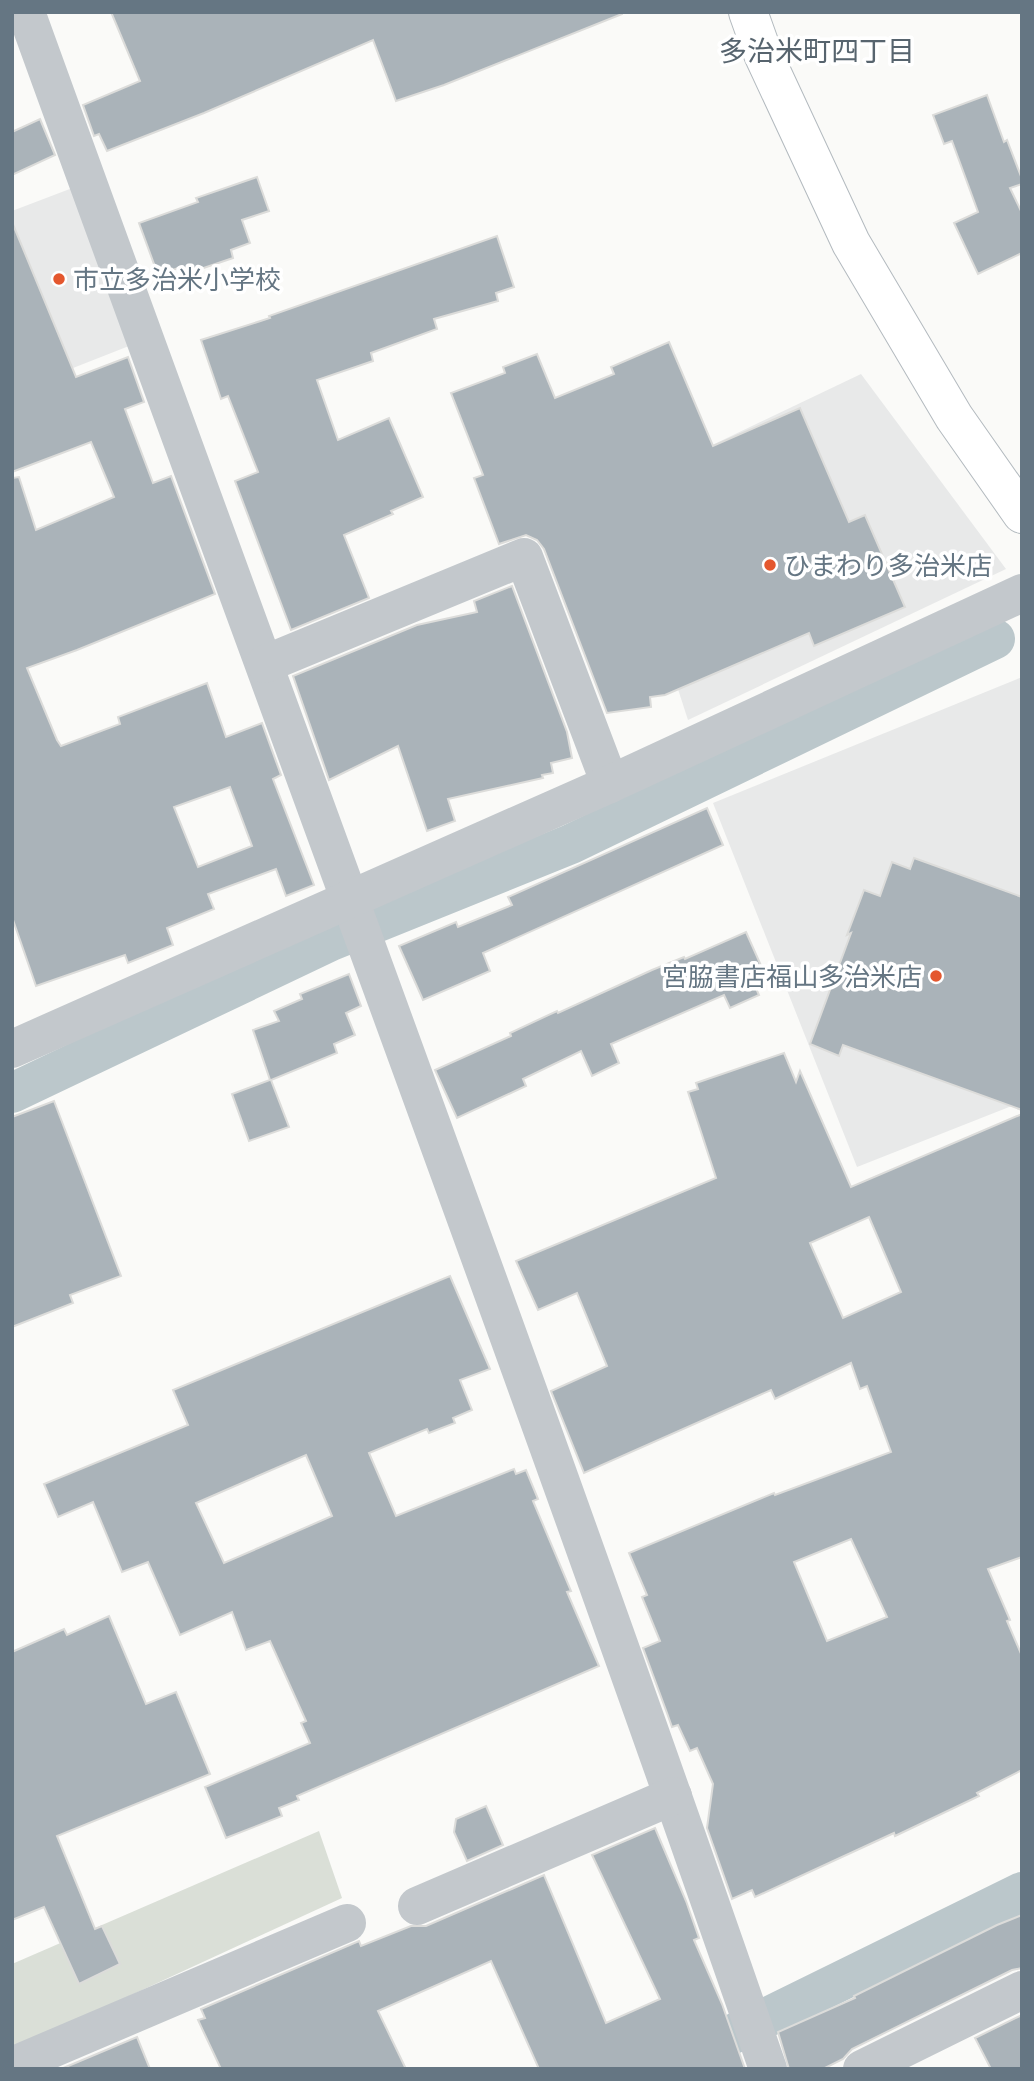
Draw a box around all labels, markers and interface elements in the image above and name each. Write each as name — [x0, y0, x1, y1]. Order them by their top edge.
district label: 多治米町四丁目 — [719, 33, 915, 68]
place label: 市立多治米小学校 — [73, 263, 281, 296]
marker: 市立多治米小学校 — [51, 271, 67, 287]
place label: ひまわり多治米店 — [784, 549, 992, 582]
marker: ひまわり多治米店 — [762, 557, 778, 573]
place label: 宮脇書店福山多治米店 — [662, 960, 922, 993]
marker: 宮脇書店福山多治米店 — [928, 968, 944, 984]

